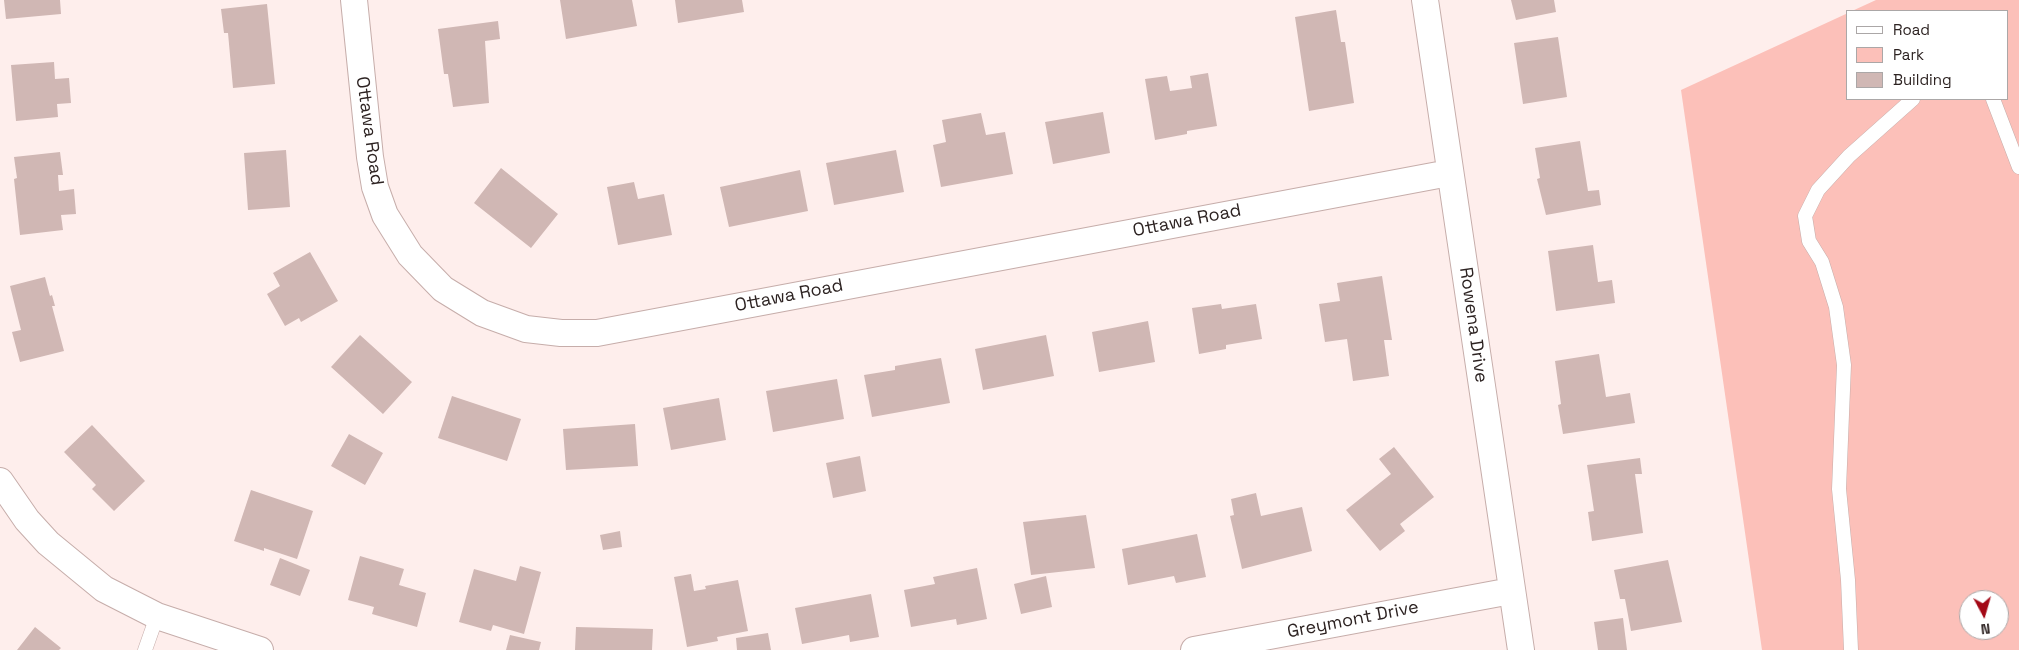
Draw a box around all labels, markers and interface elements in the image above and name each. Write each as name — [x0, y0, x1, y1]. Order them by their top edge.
legend — [1846, 10, 2009, 100]
text: Road — [1893, 20, 1930, 39]
text: Park — [1893, 45, 1924, 64]
text: Building — [1893, 70, 1952, 89]
street label: Ottawa Road — [351, 75, 387, 187]
street label: Ottawa Road — [1131, 200, 1243, 242]
street label: Rowena Drive — [1454, 266, 1492, 384]
street label: Ottawa Road — [733, 275, 845, 317]
north arrow — [1959, 590, 2009, 640]
street label: Greymont Drive — [1285, 597, 1421, 643]
text: N — [1980, 619, 1991, 638]

